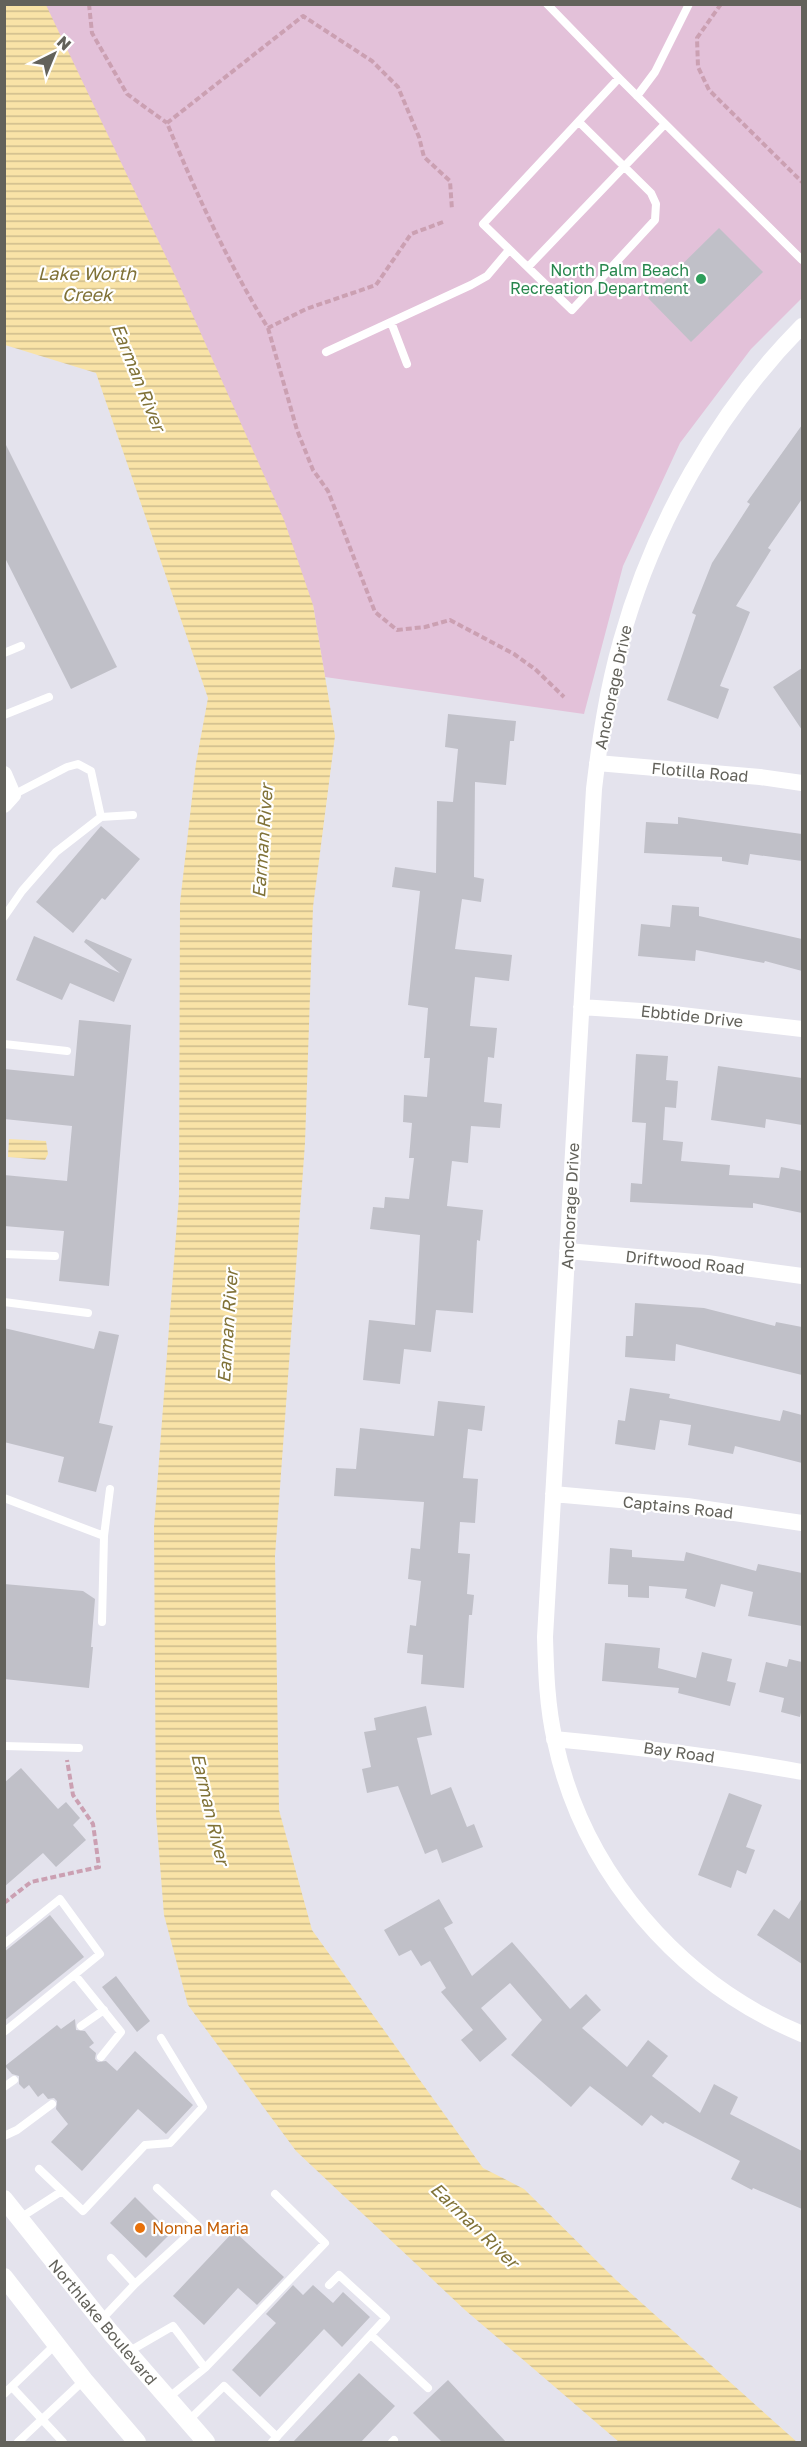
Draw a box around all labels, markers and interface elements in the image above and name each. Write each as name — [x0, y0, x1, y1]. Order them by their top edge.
north arrow — [24, 24, 84, 84]
text: N — [53, 32, 76, 54]
place label: North Palm Beach Recreation Department — [510, 260, 689, 298]
water label: Lake Worth Creek — [38, 262, 137, 305]
marker: North Palm Beach Recreation Department — [694, 272, 708, 286]
water label: Earman River — [107, 320, 172, 437]
street label: Anchorage Drive — [590, 623, 636, 751]
street label: Flotilla Road — [651, 758, 749, 786]
water label: Earman River — [247, 780, 277, 899]
street label: Ebbtide Drive — [640, 1001, 744, 1031]
street label: Anchorage Drive — [557, 1142, 583, 1270]
street label: Driftwood Road — [625, 1246, 745, 1278]
water label: Earman River — [212, 1265, 242, 1384]
street label: Captains Road — [622, 1491, 734, 1523]
street label: Bay Road — [642, 1737, 716, 1767]
water label: Earman River — [187, 1751, 235, 1870]
water label: Earman River — [426, 2178, 526, 2275]
place label: Nonna Maria — [152, 2218, 249, 2238]
marker: Nonna Maria — [133, 2221, 147, 2235]
street label: Northlake Boulevard — [45, 2255, 161, 2389]

